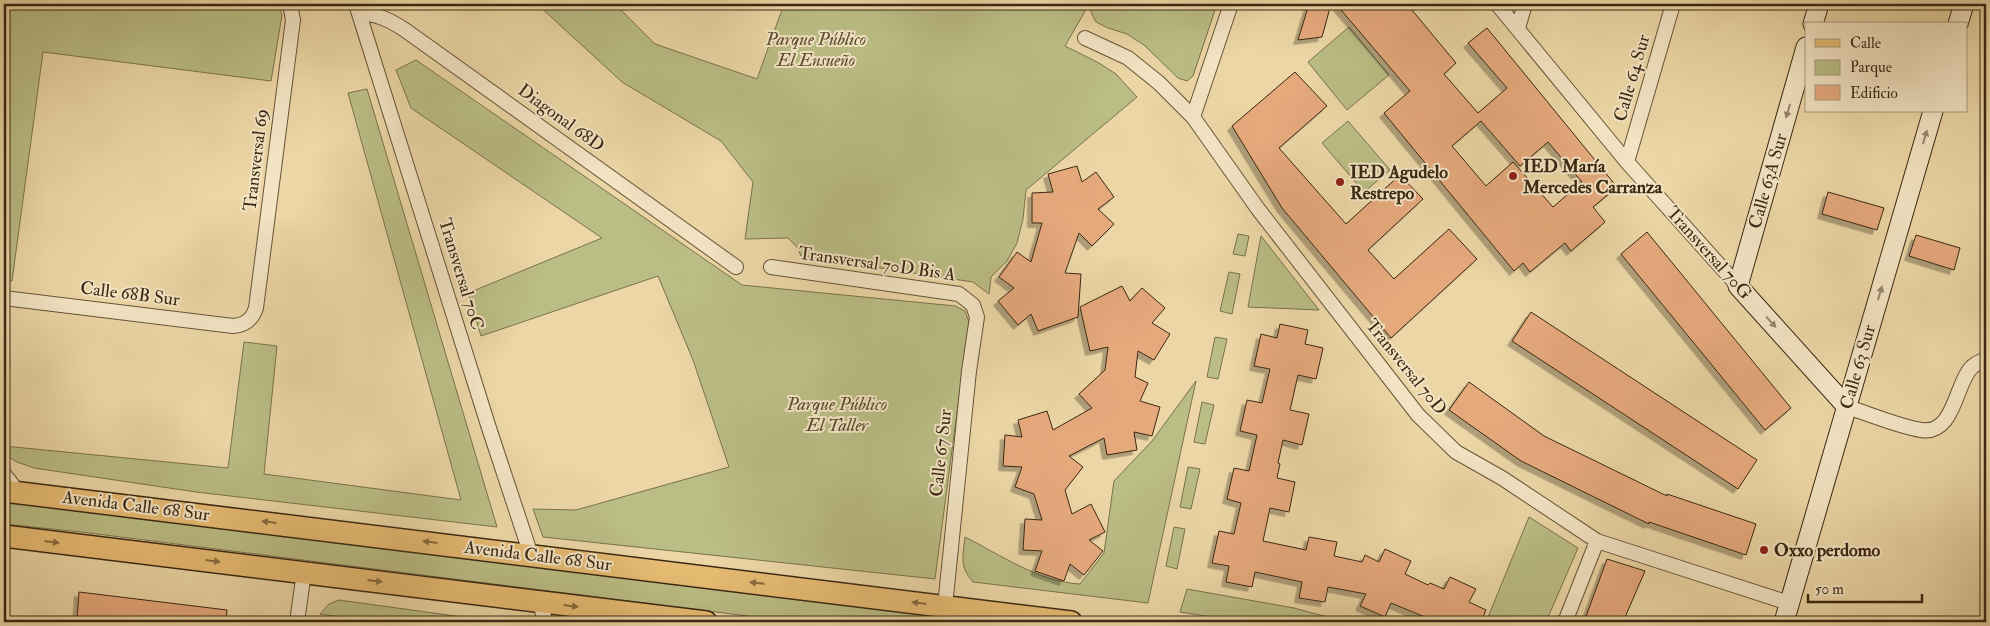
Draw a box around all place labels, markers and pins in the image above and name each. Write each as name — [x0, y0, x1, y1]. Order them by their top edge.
place label: IED María Mercedes Carranza — [1522, 155, 1663, 199]
place label: IED Agudelo Restrepo — [1350, 161, 1448, 205]
marker: IED María Mercedes Carranza — [1507, 170, 1519, 182]
marker: IED Agudelo Restrepo — [1334, 176, 1346, 188]
place label: Oxxo perdomo — [1774, 539, 1881, 562]
marker: Oxxo perdomo — [1758, 544, 1770, 556]

